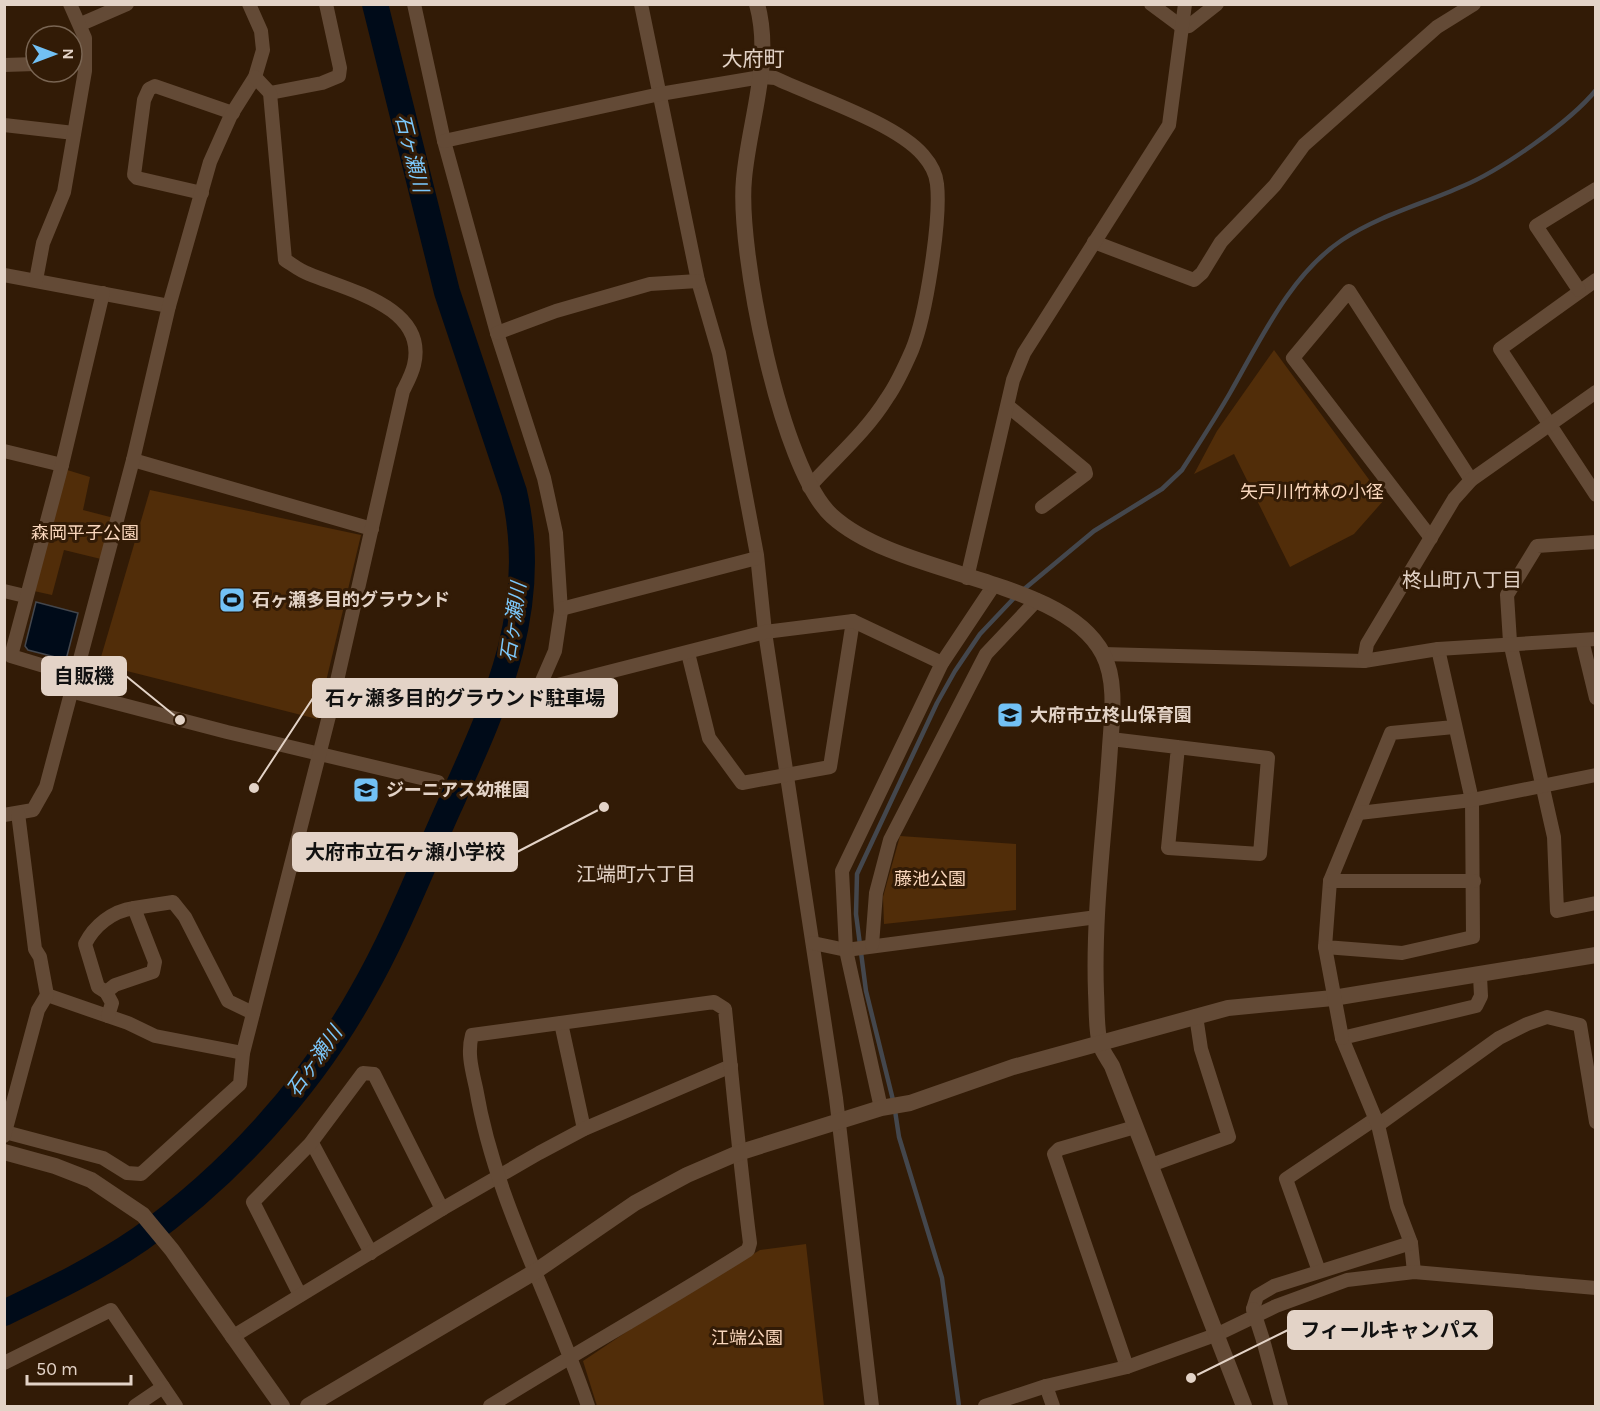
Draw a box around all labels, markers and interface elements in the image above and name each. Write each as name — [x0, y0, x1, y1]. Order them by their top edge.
north arrow — [24, 24, 84, 84]
district label: 大府町 — [722, 47, 785, 71]
text: N — [59, 48, 78, 60]
water label: 石ヶ瀬川 — [391, 112, 433, 197]
park label: 矢戸川竹林の小径 — [1240, 481, 1384, 503]
park label: 森岡平子公園 — [31, 522, 139, 544]
district label: 柊山町八丁目 — [1402, 569, 1522, 592]
water label: 石ヶ瀬川 — [497, 579, 531, 663]
sports icon: 石ヶ瀬多目的グラウンド — [217, 585, 247, 615]
place label: 石ヶ瀬多目的グラウンド — [252, 589, 450, 611]
callout: 自販機 — [42, 657, 126, 695]
text: 自販機 — [54, 665, 114, 688]
callout: 石ヶ瀬多目的グラウンド駐車場 — [313, 679, 617, 717]
text: 石ヶ瀬多目的グラウンド駐車場 — [325, 687, 605, 710]
school or university icon: 大府市立柊山保育園 — [995, 700, 1025, 730]
place label: 大府市立柊山保育園 — [1030, 704, 1192, 726]
school or university icon: ジーニアス幼稚園 — [351, 775, 381, 805]
place label: ジーニアス幼稚園 — [386, 779, 530, 801]
callout: 大府市立石ヶ瀬小学校 — [293, 833, 517, 871]
text: 大府市立石ヶ瀬小学校 — [305, 841, 505, 864]
district label: 江端町六丁目 — [576, 863, 696, 886]
park label: 藤池公園 — [894, 868, 966, 890]
water label: 石ヶ瀬川 — [282, 1020, 348, 1101]
callout: フィールキャンパス — [1288, 1311, 1492, 1349]
text: フィールキャンパス — [1300, 1319, 1480, 1342]
park label: 江端公園 — [711, 1327, 783, 1349]
scale bar — [27, 1348, 130, 1386]
text: 50 m — [36, 1358, 78, 1380]

